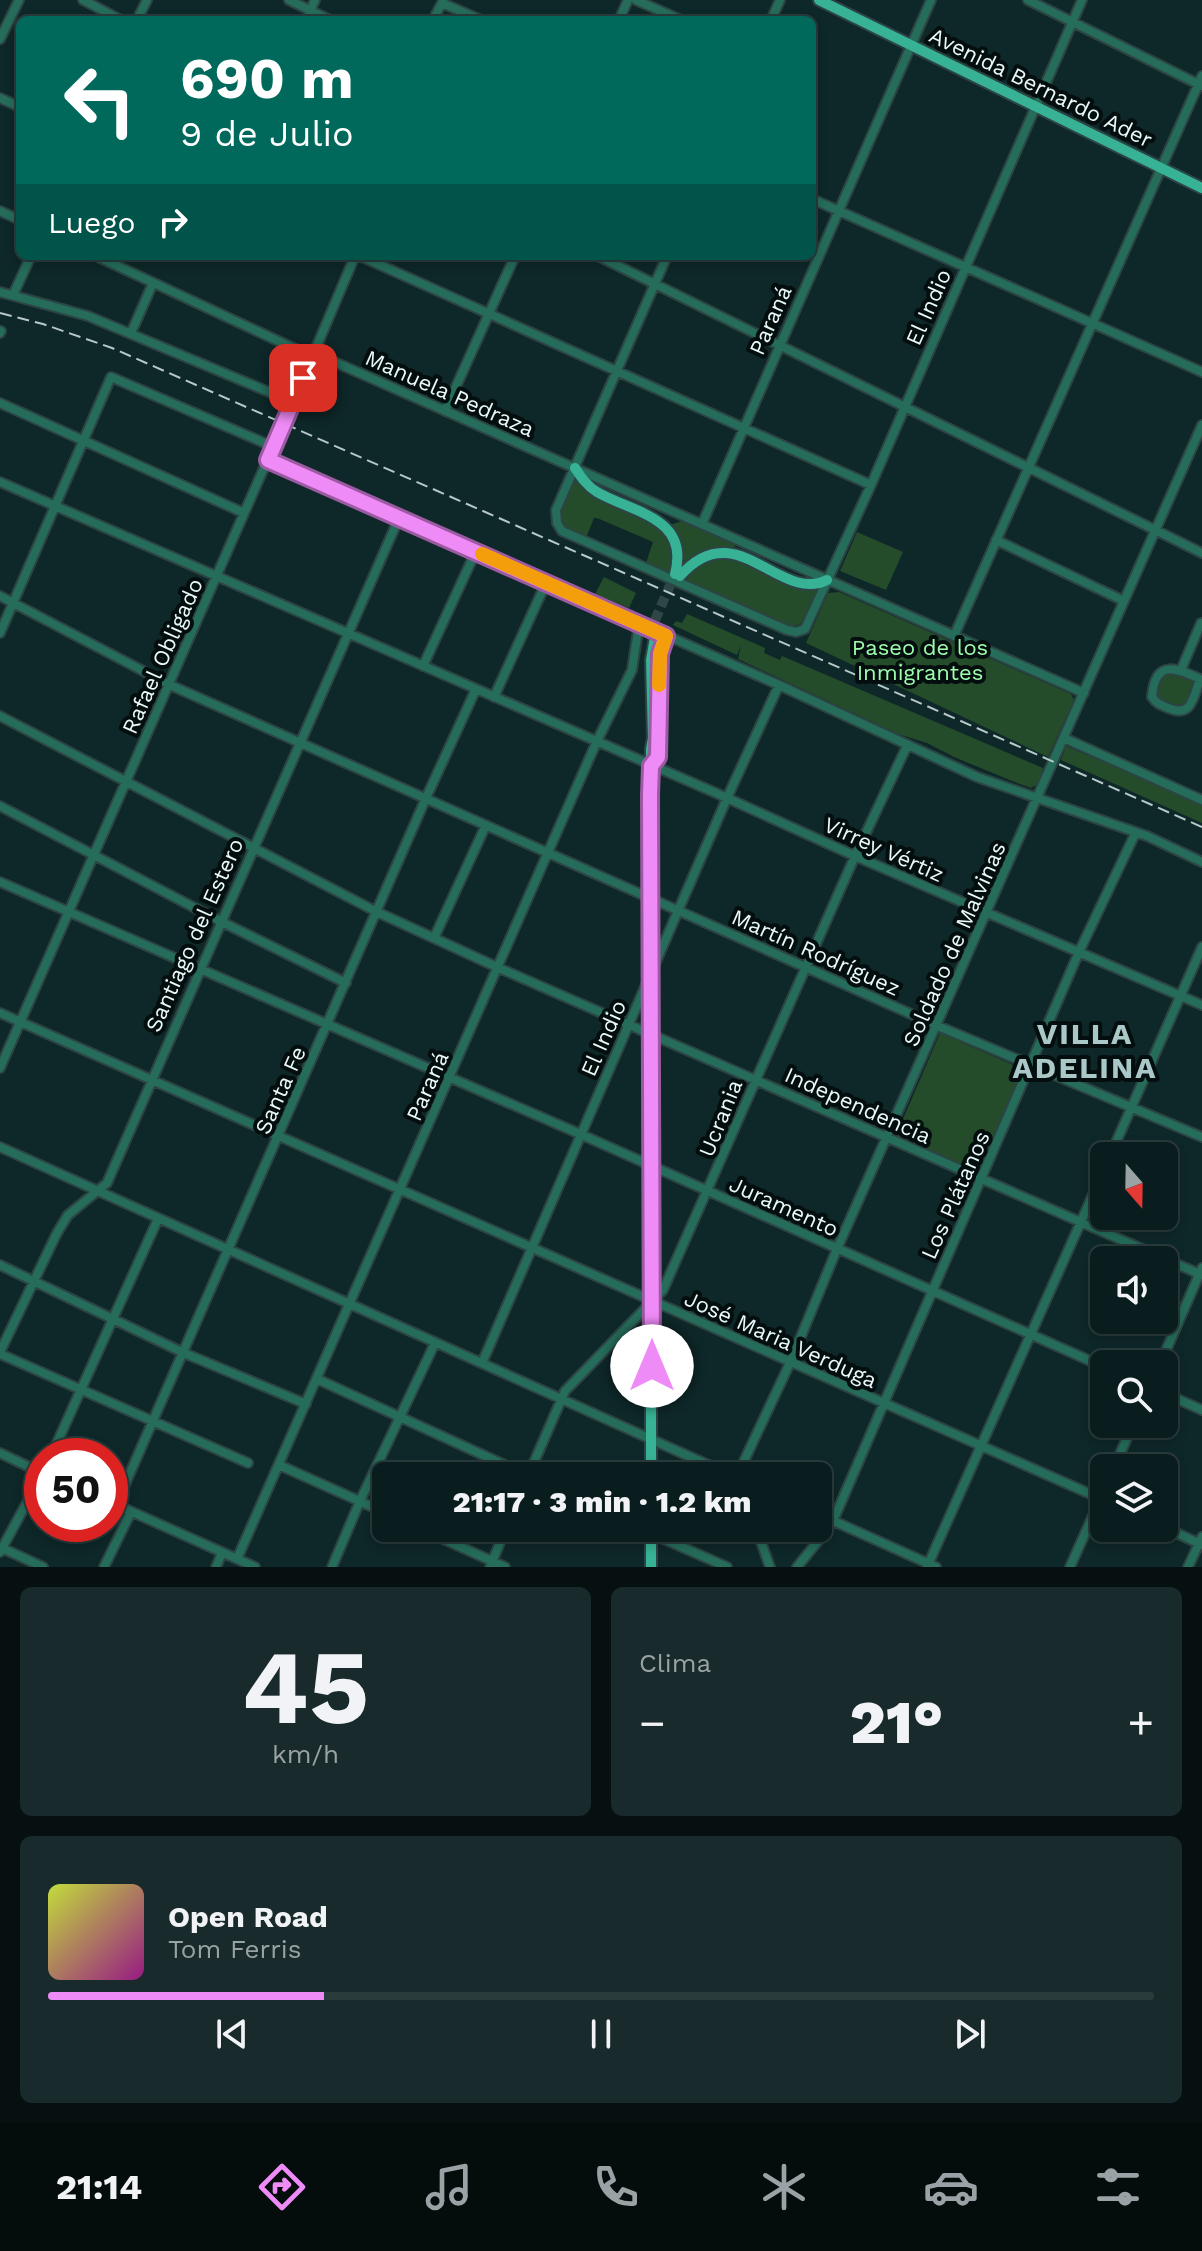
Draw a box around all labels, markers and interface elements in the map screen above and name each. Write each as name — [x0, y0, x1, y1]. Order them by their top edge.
street label: Avenida Bernardo Ader — [925, 23, 1156, 152]
text: 690 m — [180, 46, 354, 112]
icon: left — [48, 48, 152, 152]
text: 9 de Julio — [180, 113, 354, 155]
icon: right — [151, 200, 195, 244]
text: Luego — [48, 205, 135, 240]
street label: El Indio — [901, 265, 956, 349]
street label: Paraná — [744, 282, 797, 359]
pin — [269, 344, 337, 412]
street label: Manuela Pedraza — [361, 345, 538, 442]
icon: arrive — [281, 356, 325, 400]
street label: Rafael Obligado — [117, 575, 208, 738]
park label: Paseo de los Inmigrantes — [852, 635, 988, 685]
street label: Virrey Vértiz — [820, 812, 948, 887]
street label: Santiago del Estero — [141, 835, 248, 1036]
street label: Soldado de Malvinas — [898, 838, 1011, 1050]
street label: Martín Rodríguez — [728, 904, 904, 1001]
street label: El Indio — [576, 996, 631, 1080]
district label: VILLA ADELINA — [1013, 1016, 1157, 1085]
street label: Santa Fe — [250, 1042, 311, 1138]
street label: Paraná — [401, 1048, 454, 1125]
street label: Independencia — [781, 1062, 935, 1149]
street label: Ucrania — [694, 1076, 747, 1160]
street label: Los Plátanos — [916, 1127, 995, 1263]
north arrow — [1090, 1142, 1178, 1230]
map controls — [1090, 1142, 1178, 1542]
street label: Juramento — [725, 1171, 842, 1242]
button: sound — [1090, 1246, 1178, 1334]
street label: José Maria Verduga — [681, 1286, 881, 1393]
position arrow — [610, 1324, 694, 1408]
button: search — [1090, 1350, 1178, 1438]
speed limit sign: 50 — [24, 1438, 128, 1542]
button: layers — [1090, 1454, 1178, 1542]
text: 21:17 · 3 min · 1.2 km — [453, 1484, 751, 1519]
text: 45 — [242, 1626, 369, 1748]
text: Clima — [639, 1648, 711, 1678]
text: 21° — [850, 1687, 943, 1758]
text: − — [639, 1697, 666, 1749]
text: + — [1127, 1697, 1154, 1749]
text: km/h — [272, 1739, 339, 1769]
text: Open Road — [168, 1899, 328, 1934]
text: Tom Ferris — [168, 1934, 301, 1964]
icon: previous — [210, 2012, 254, 2056]
icon: pause — [579, 2012, 623, 2056]
icon: next — [948, 2012, 992, 2056]
icon: directions — [254, 2159, 310, 2215]
icon: music — [421, 2159, 477, 2215]
icon: phone — [588, 2159, 644, 2215]
icon: climate — [756, 2159, 812, 2215]
icon: car — [923, 2159, 979, 2215]
icon: filters — [1090, 2159, 1146, 2215]
text: 21:14 — [56, 2166, 142, 2208]

